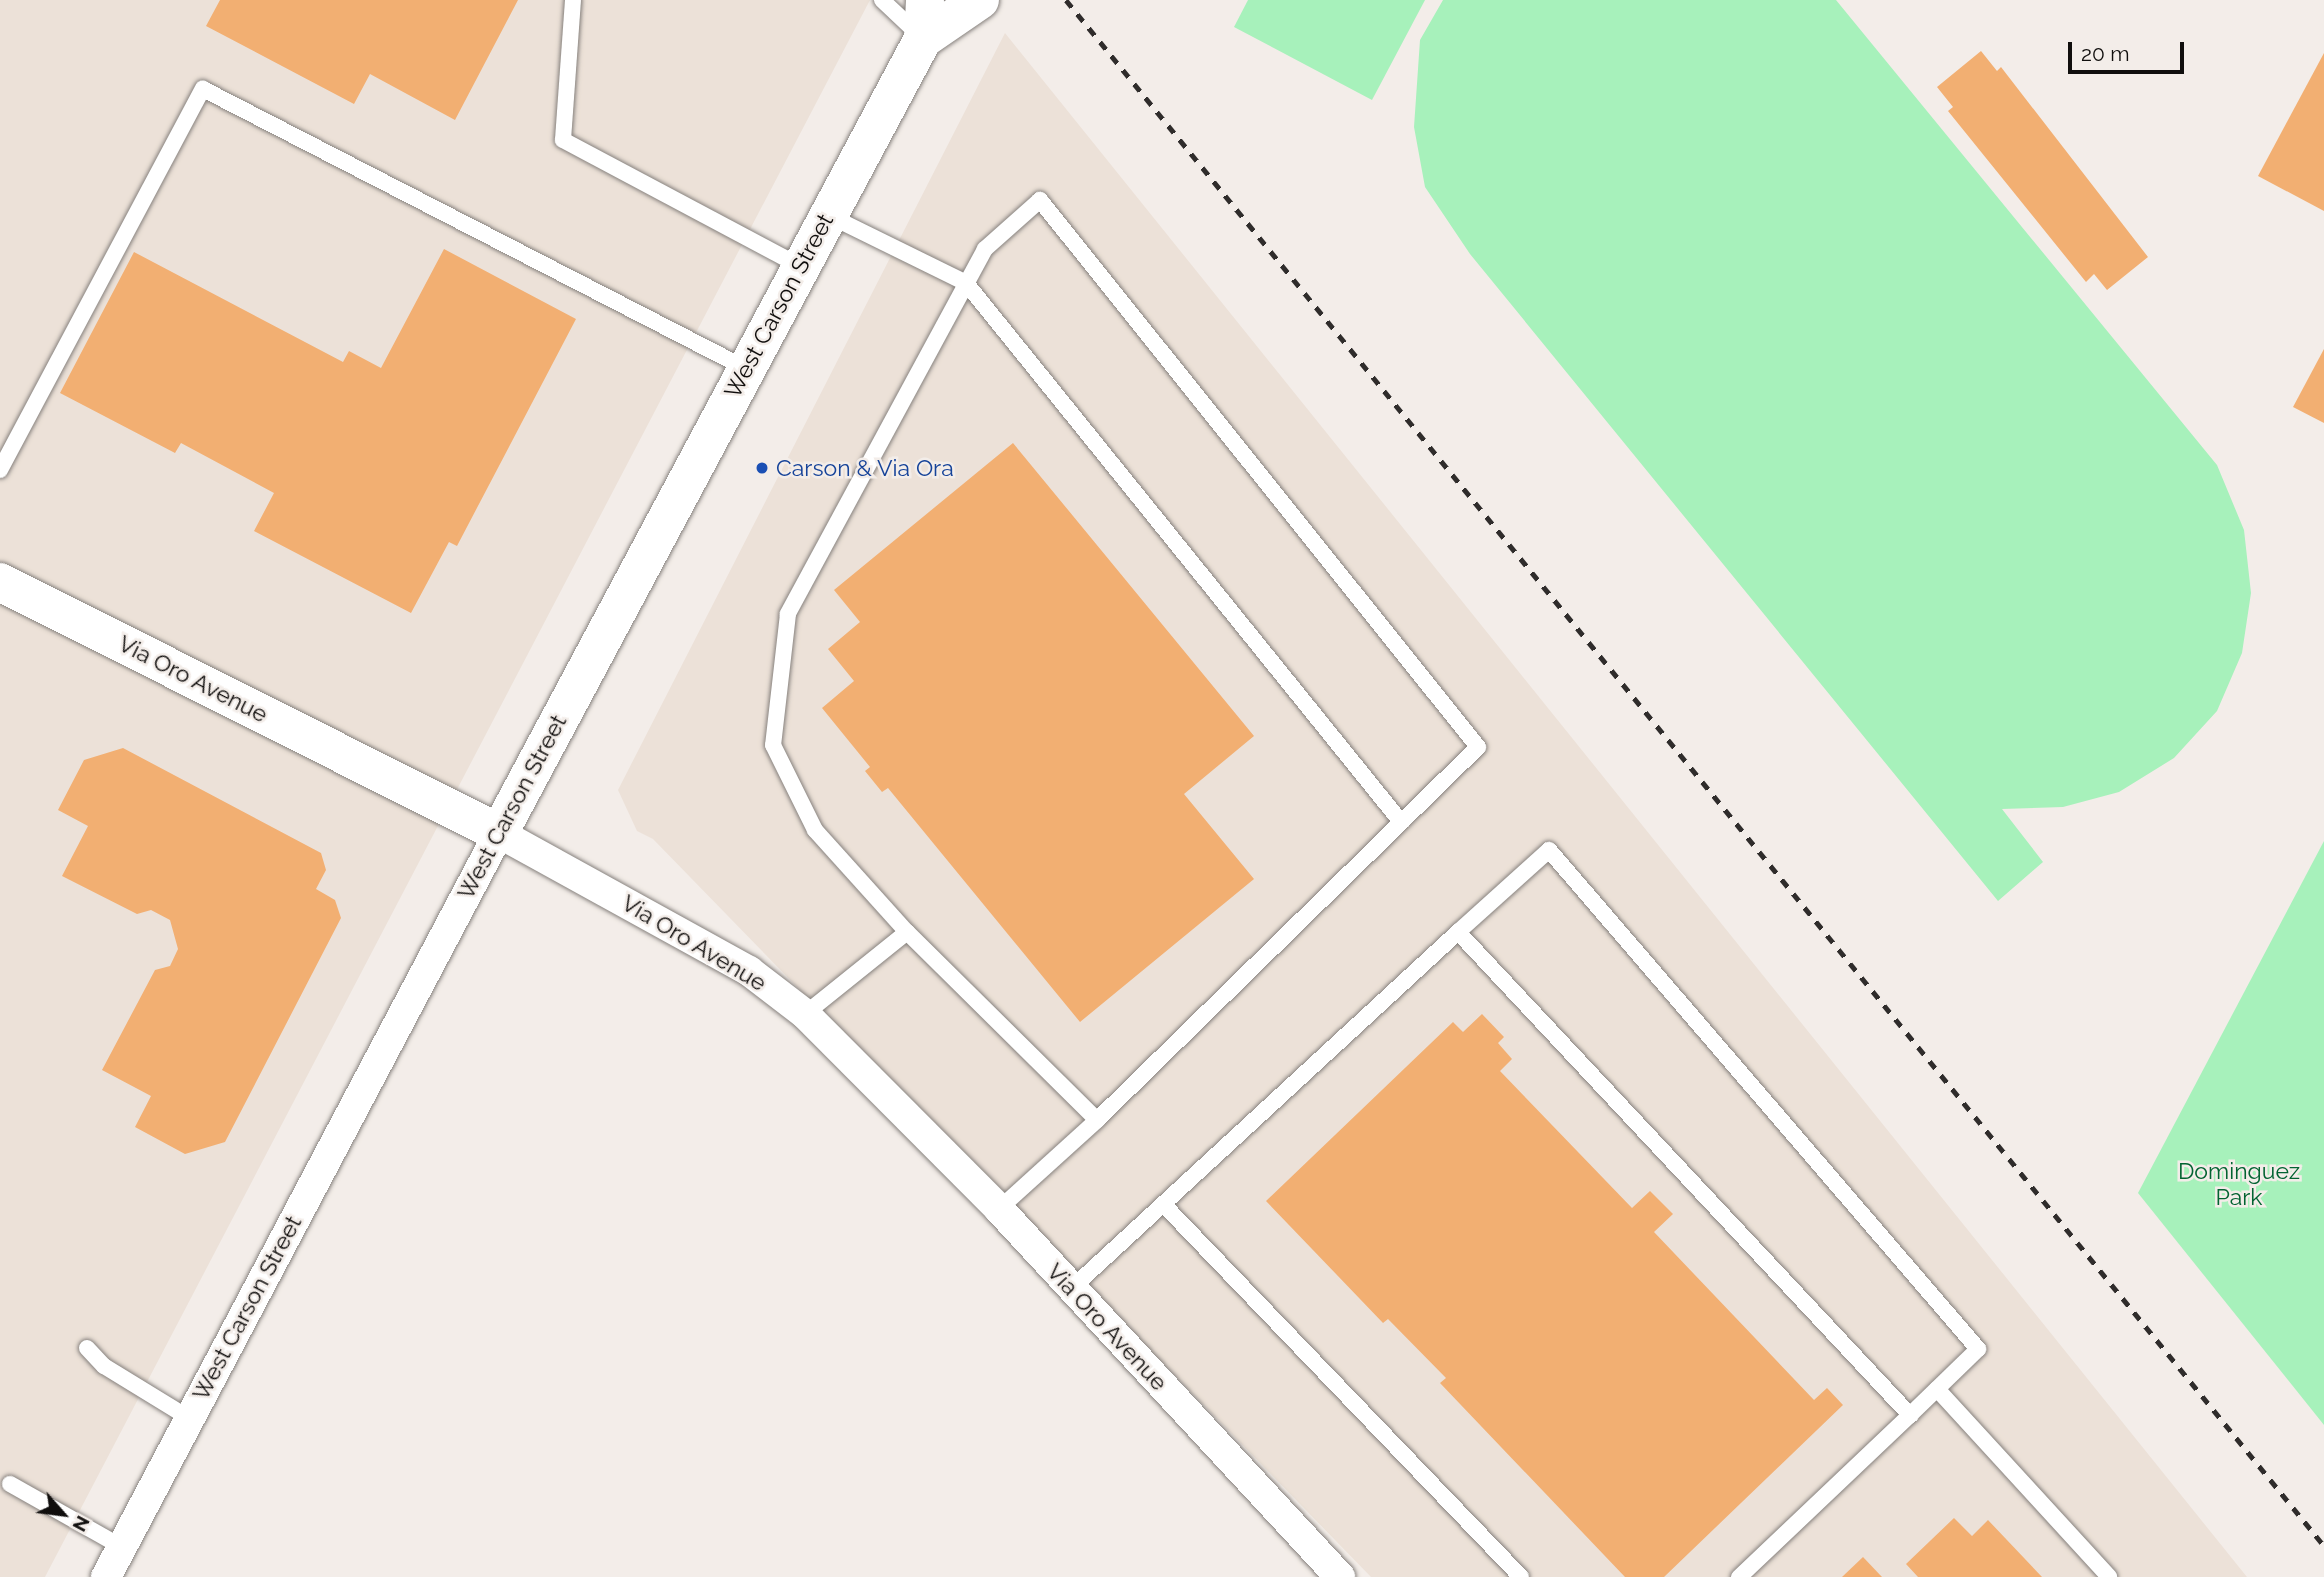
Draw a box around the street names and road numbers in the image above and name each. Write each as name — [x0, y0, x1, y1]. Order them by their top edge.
street label: West Carson Street — [719, 209, 839, 403]
street label: Via Oro Avenue — [114, 629, 272, 729]
street label: West Carson Street — [452, 710, 572, 904]
street label: Via Oro Avenue — [617, 889, 771, 997]
street label: West Carson Street — [187, 1211, 307, 1405]
street label: Via Oro Avenue — [1041, 1258, 1173, 1396]

